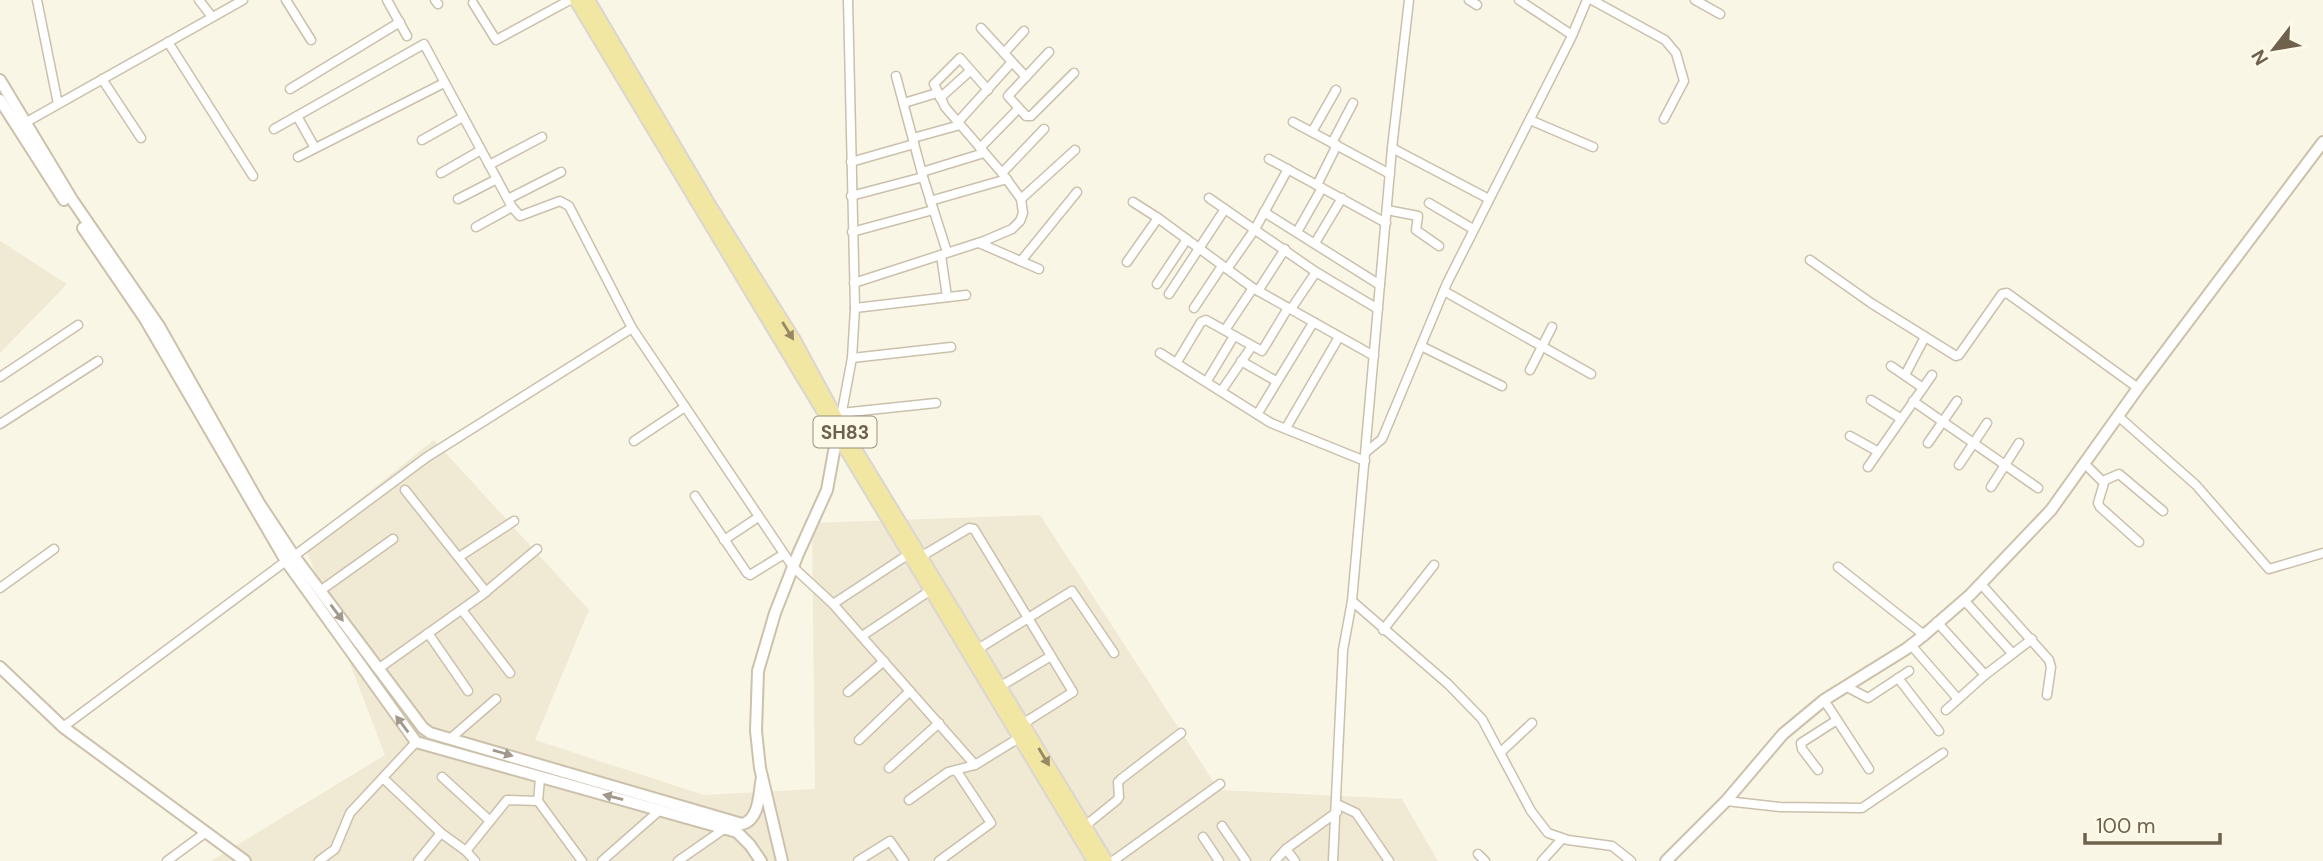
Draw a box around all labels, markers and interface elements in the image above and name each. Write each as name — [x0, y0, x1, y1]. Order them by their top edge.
north arrow — [2239, 14, 2309, 84]
text: N — [2246, 45, 2274, 70]
one-way arrow — [781, 321, 794, 341]
road number: SH83 — [814, 416, 876, 448]
one-way arrow — [329, 604, 344, 622]
one-way arrow — [396, 715, 410, 733]
one-way arrow — [1038, 747, 1050, 766]
one-way arrow — [493, 749, 514, 759]
one-way arrow — [602, 791, 624, 802]
scale bar — [2085, 802, 2220, 846]
text: 100 m — [2096, 812, 2156, 840]

